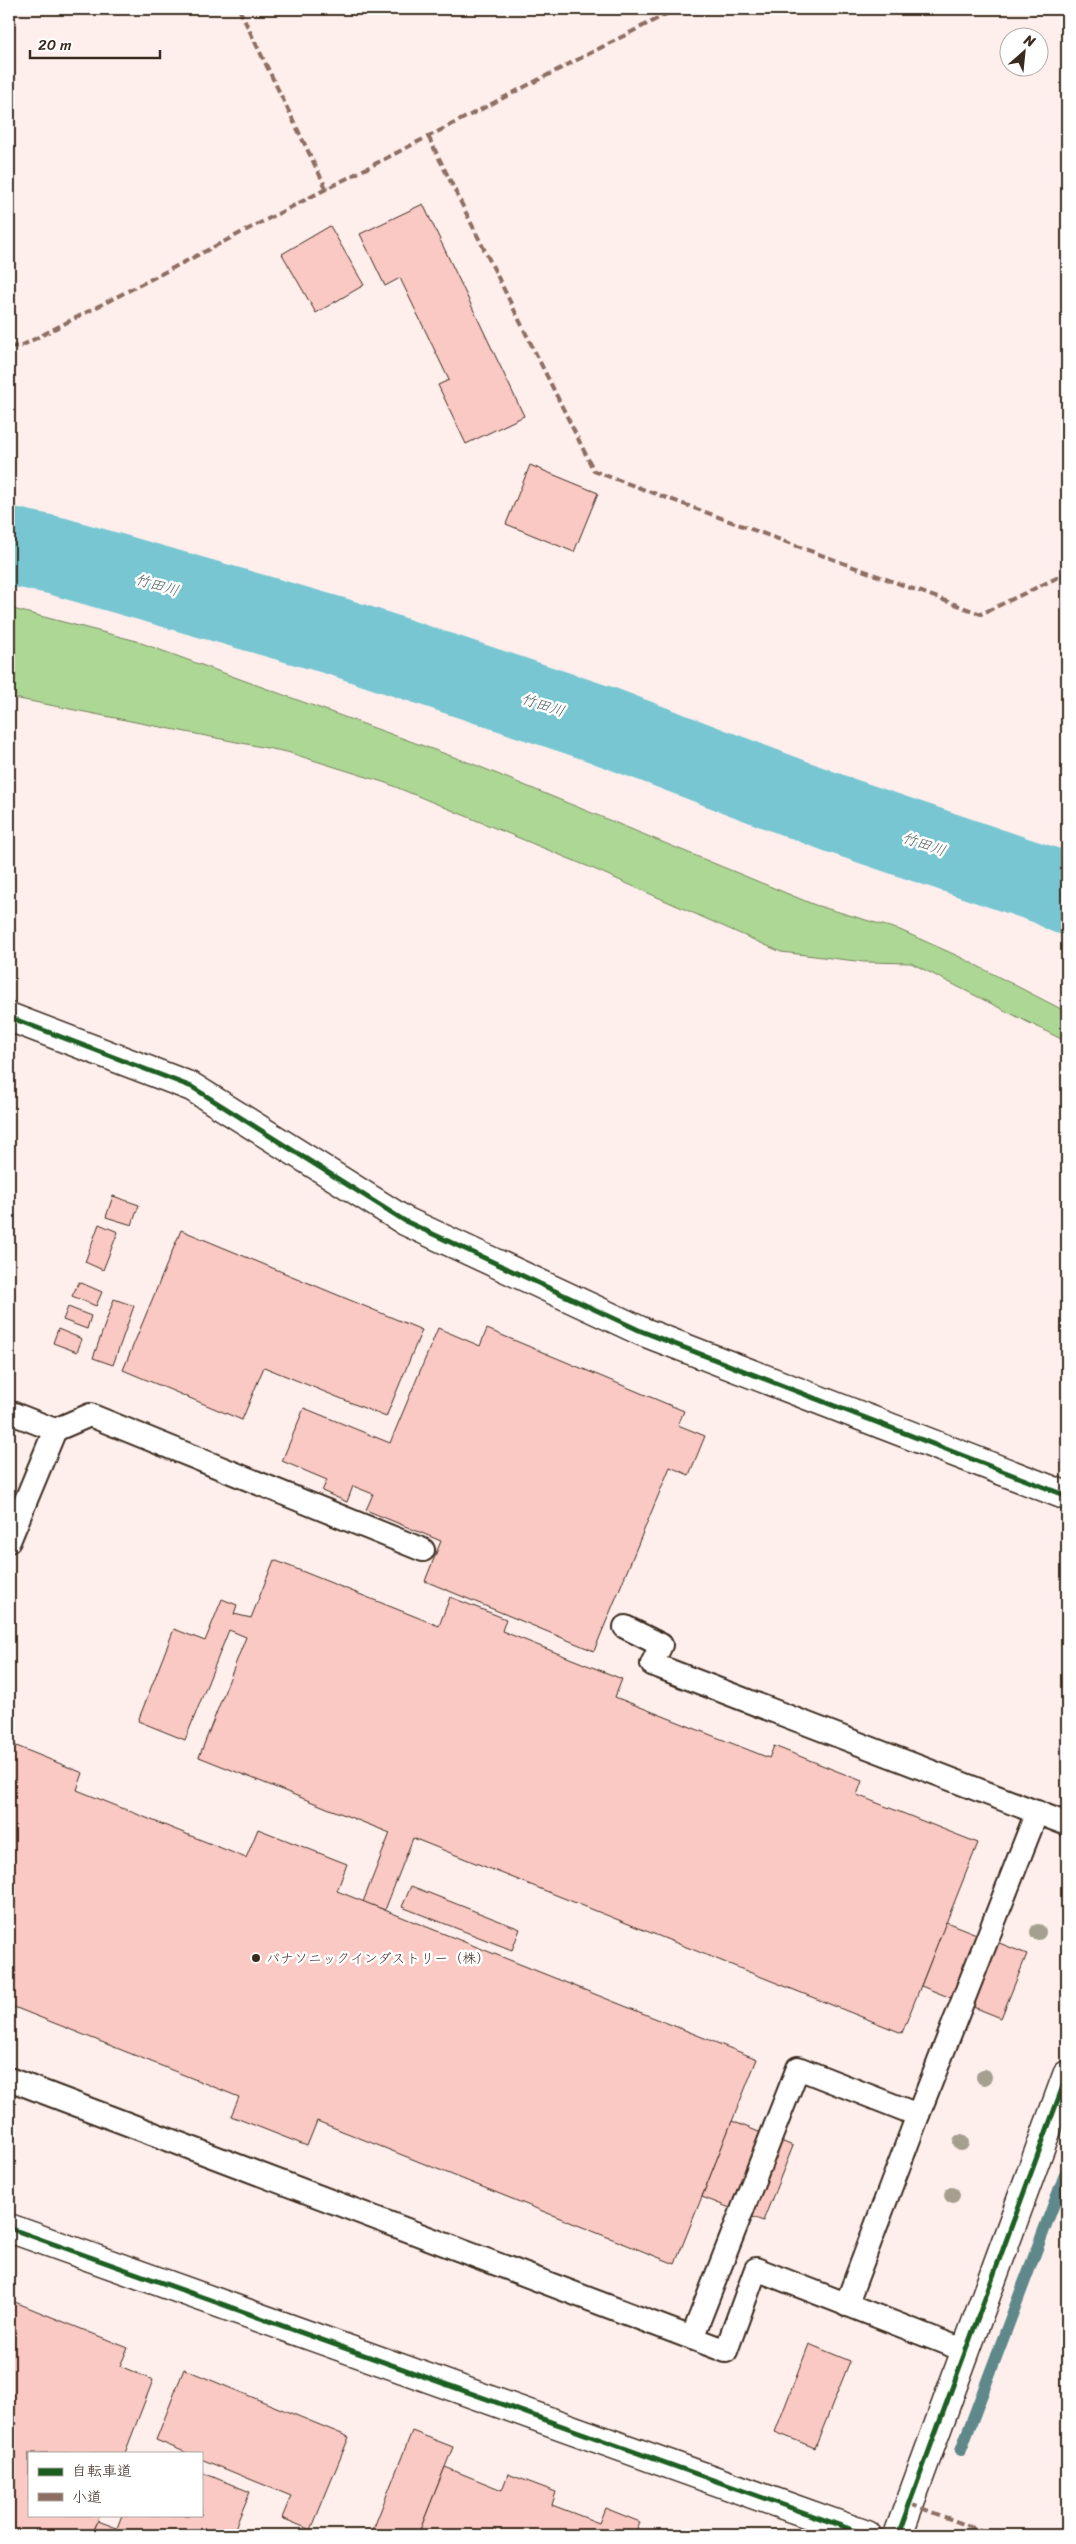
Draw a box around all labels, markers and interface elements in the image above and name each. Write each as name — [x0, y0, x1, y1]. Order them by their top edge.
text: N — [1019, 27, 1040, 54]
scale bar — [30, 28, 160, 60]
north arrow — [998, 28, 1048, 78]
text: 20 m — [38, 32, 72, 58]
water label: 竹田川 — [132, 566, 182, 604]
water label: 竹田川 — [518, 686, 568, 724]
water label: 竹田川 — [898, 824, 950, 864]
place label: パナソニックインダストリー（株） — [266, 1946, 490, 1971]
marker: パナソニックインダストリー（株） — [250, 1952, 262, 1964]
legend — [28, 2452, 202, 2516]
text: 自転車道 — [72, 2458, 132, 2484]
text: 小道 — [72, 2484, 102, 2510]

